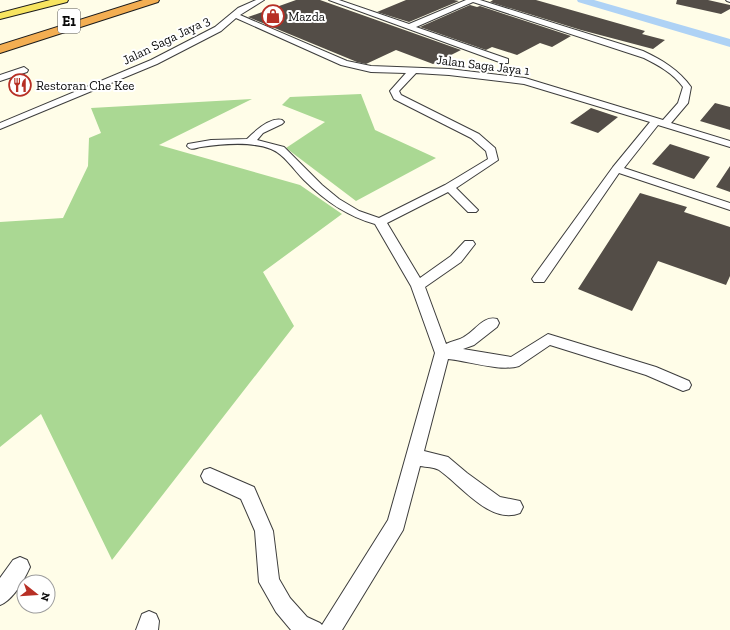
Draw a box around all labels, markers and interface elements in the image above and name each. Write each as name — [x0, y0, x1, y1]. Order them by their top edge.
shop icon: Mazda — [260, 3, 286, 29]
road number: E1 — [58, 9, 80, 33]
place label: Mazda — [288, 9, 326, 24]
street label: Jalan Saga Jaya 3 — [120, 12, 212, 68]
street label: Jalan Saga Jaya 1 — [436, 52, 530, 78]
restaurant icon: Restoran Che Kee — [7, 72, 33, 98]
place label: Restoran Che Kee — [36, 78, 134, 93]
north arrow — [16, 574, 56, 614]
text: N — [37, 591, 53, 603]

